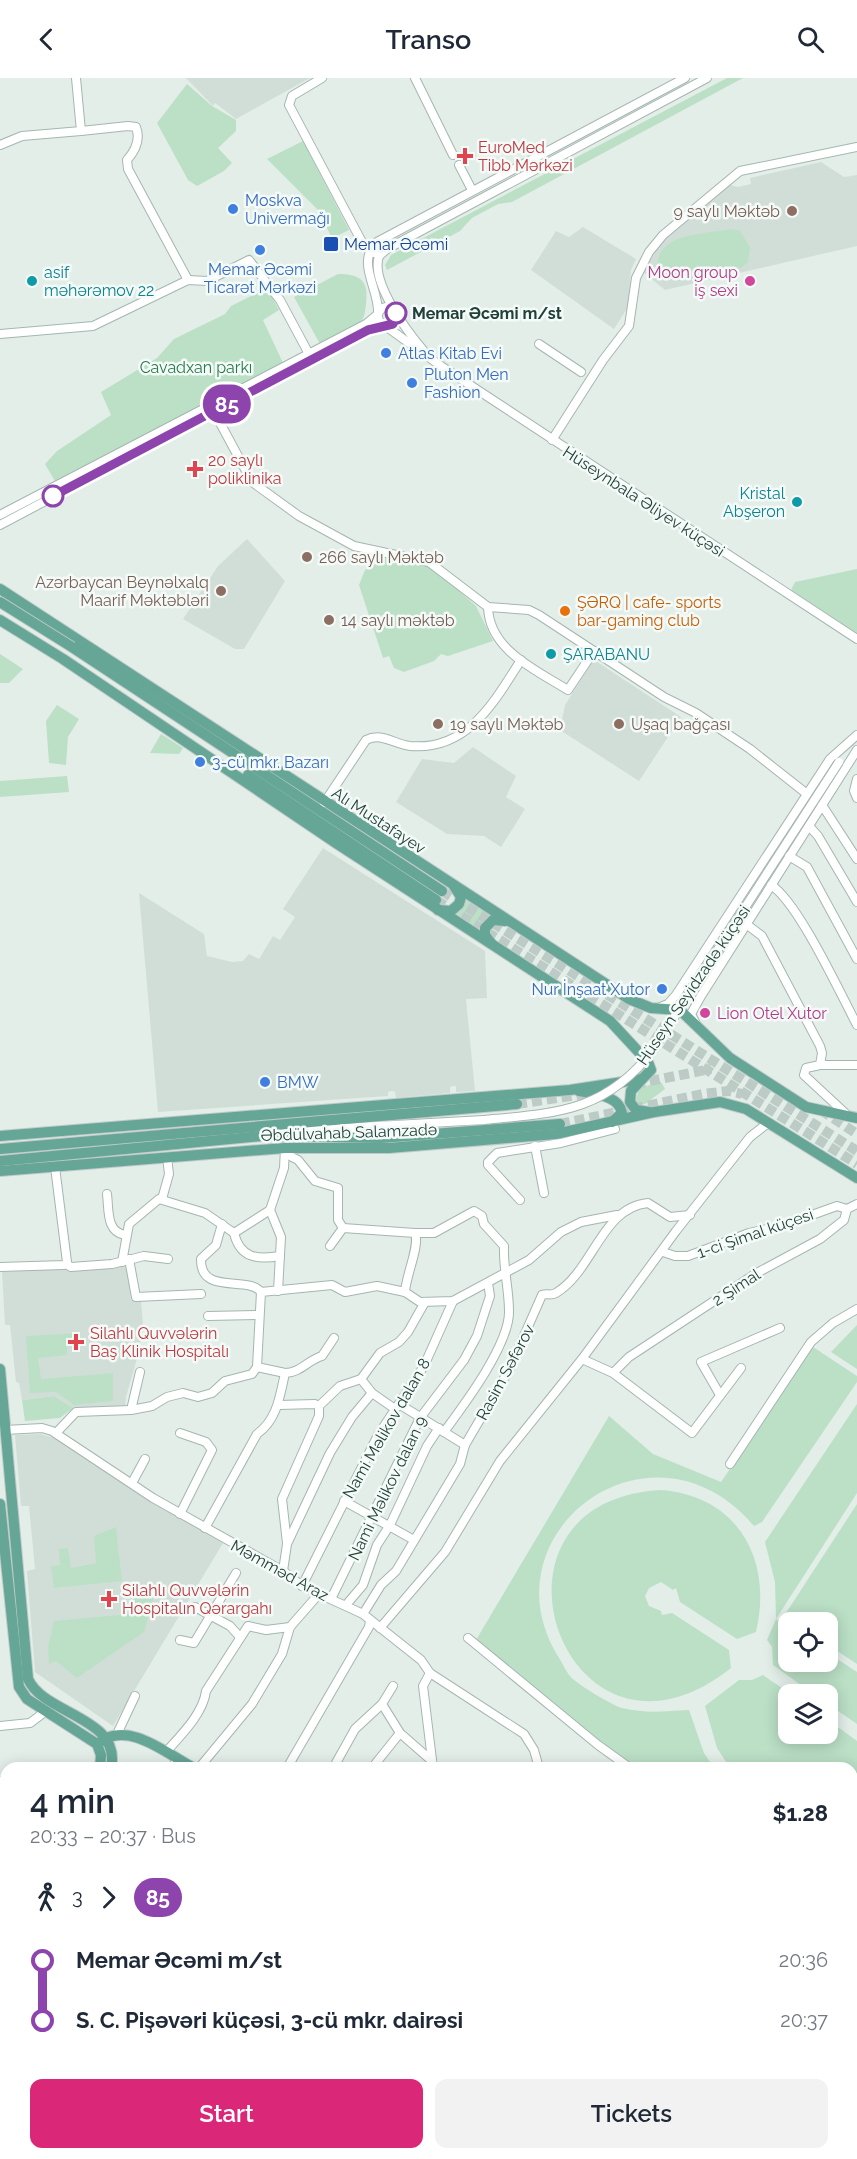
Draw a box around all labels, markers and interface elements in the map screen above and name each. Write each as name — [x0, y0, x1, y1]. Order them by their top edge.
icon: back — [30, 23, 63, 56]
icon: search — [794, 23, 827, 56]
text: Transo — [386, 24, 471, 55]
place label: EuroMed Tibb Mərkəzi — [478, 138, 573, 175]
marker: EuroMed Tibb Mərkəzi — [456, 147, 474, 165]
place label: Moskva Univermağı — [245, 191, 330, 228]
marker: Moskva Univermağı — [226, 202, 240, 216]
place label: 9 saylı Məktəb — [673, 202, 780, 221]
marker: 9 saylı Məktəb — [785, 204, 799, 218]
marker: Memar Əcəmi — [322, 235, 340, 253]
place label: Memar Əcəmi — [344, 235, 448, 254]
marker: Memar Əcəmi Ticarət Mərkəzi — [253, 243, 267, 257]
place label: Memar Əcəmi Ticarət Mərkəzi — [204, 260, 316, 297]
place label: asif məhərəmov 22 — [44, 263, 154, 300]
place label: Moon group iş sexi — [648, 263, 738, 300]
marker: asif məhərəmov 22 — [25, 274, 39, 288]
marker: Moon group iş sexi — [743, 274, 757, 288]
marker: Memar Əcəmi m/st — [385, 302, 407, 324]
place label: Memar Əcəmi m/st — [412, 304, 562, 323]
place label: Atlas Kitab Evi — [398, 344, 502, 363]
marker: Atlas Kitab Evi — [379, 346, 393, 360]
park label: Cavadxan parkı — [140, 358, 252, 377]
place label: Pluton Men Fashion — [424, 365, 509, 402]
marker: Pluton Men Fashion — [405, 376, 419, 390]
line badge: 85 — [200, 384, 254, 424]
text: 85 — [215, 392, 239, 417]
street label: Hüseynbala Əliyev küçəsi — [559, 442, 728, 561]
place label: 20 saylı poliklinika — [208, 451, 282, 488]
marker: 20 saylı poliklinika — [186, 460, 204, 478]
place label: Kristal Abşeron — [723, 484, 786, 521]
unlabelled marker — [42, 485, 64, 507]
marker: Kristal Abşeron — [790, 495, 804, 509]
place label: 266 saylı Məktəb — [319, 548, 444, 567]
marker: 266 saylı Məktəb — [300, 550, 314, 564]
place label: Azərbaycan Beynəlxalq Maarif Məktəbləri — [35, 573, 209, 610]
marker: Azərbaycan Beynəlxalq Maarif Məktəbləri — [214, 584, 228, 598]
place label: ŞƏRQ | cafe- sports bar-gaming club — [577, 593, 722, 630]
marker: ŞƏRQ | cafe- sports bar-gaming club — [558, 604, 572, 618]
place label: 14 saylı məktəb — [341, 611, 455, 630]
marker: 14 saylı məktəb — [322, 613, 336, 627]
place label: ŞARABANU — [563, 645, 650, 664]
marker: ŞARABANU — [544, 647, 558, 661]
place label: 19 saylı Məktəb — [450, 715, 564, 734]
place label: Uşaq bağçası — [631, 715, 730, 734]
marker: 19 saylı Məktəb — [431, 717, 445, 731]
marker: Uşaq bağçası — [612, 717, 626, 731]
place label: 3-cü mkr. Bazarı — [212, 753, 329, 772]
marker: 3-cü mkr. Bazarı — [193, 755, 207, 769]
street label: Alı Mustafayev — [328, 783, 429, 858]
street label: Hüseyn Seyidzadə küçəsi — [633, 902, 754, 1069]
place label: Nur İnşaat Xutor — [532, 979, 650, 999]
marker: Nur İnşaat Xutor — [655, 982, 669, 996]
place label: Lion Otel Xutor — [717, 1004, 827, 1023]
marker: Lion Otel Xutor — [698, 1006, 712, 1020]
place label: BMW — [277, 1073, 319, 1092]
marker: BMW — [258, 1075, 272, 1089]
street label: Əbdülvahab Salamzadə — [261, 1120, 437, 1145]
street label: 1-ci Şimal küçesi — [695, 1205, 816, 1262]
street label: 2 Şimal — [709, 1265, 764, 1310]
street label: Rasim Səfərov — [472, 1321, 539, 1423]
place label: Silahlı Quvvələrin Baş Klinik Hospitalı — [90, 1324, 229, 1361]
marker: Silahlı Quvvələrin Baş Klinik Hospitalı — [67, 1333, 85, 1351]
street label: Nami Məlikov dalan 8 — [339, 1355, 434, 1502]
street label: Nami Məlikov dalan 9 — [344, 1413, 431, 1564]
street label: Məmməd Araz — [228, 1536, 332, 1605]
place label: Silahlı Quvvələrin Hospitalın Qərargahı — [122, 1581, 272, 1618]
marker: Silahlı Quvvələrin Hospitalın Qərargahı — [100, 1590, 118, 1608]
map controls — [778, 1612, 838, 1744]
button: locate — [778, 1612, 838, 1672]
button: layers — [778, 1684, 838, 1744]
text: 4 min — [30, 1782, 115, 1821]
text: $1.28 — [773, 1800, 828, 1826]
text: 20:33 – 20:37 · Bus — [30, 1824, 196, 1848]
icon: walk — [30, 1881, 63, 1914]
icon: forward — [92, 1881, 125, 1914]
text: 3 — [72, 1885, 83, 1909]
text: 85 — [146, 1885, 170, 1910]
text: Memar Əcəmi m/st — [76, 1947, 282, 1973]
text: 20:36 — [779, 1948, 828, 1972]
text: S. C. Pişəvəri küçəsi, 3-cü mkr. dairəsi — [76, 2007, 463, 2033]
text: 20:37 — [780, 2008, 828, 2032]
button: Start — [30, 2079, 423, 2148]
button: Tickets — [435, 2079, 828, 2148]

